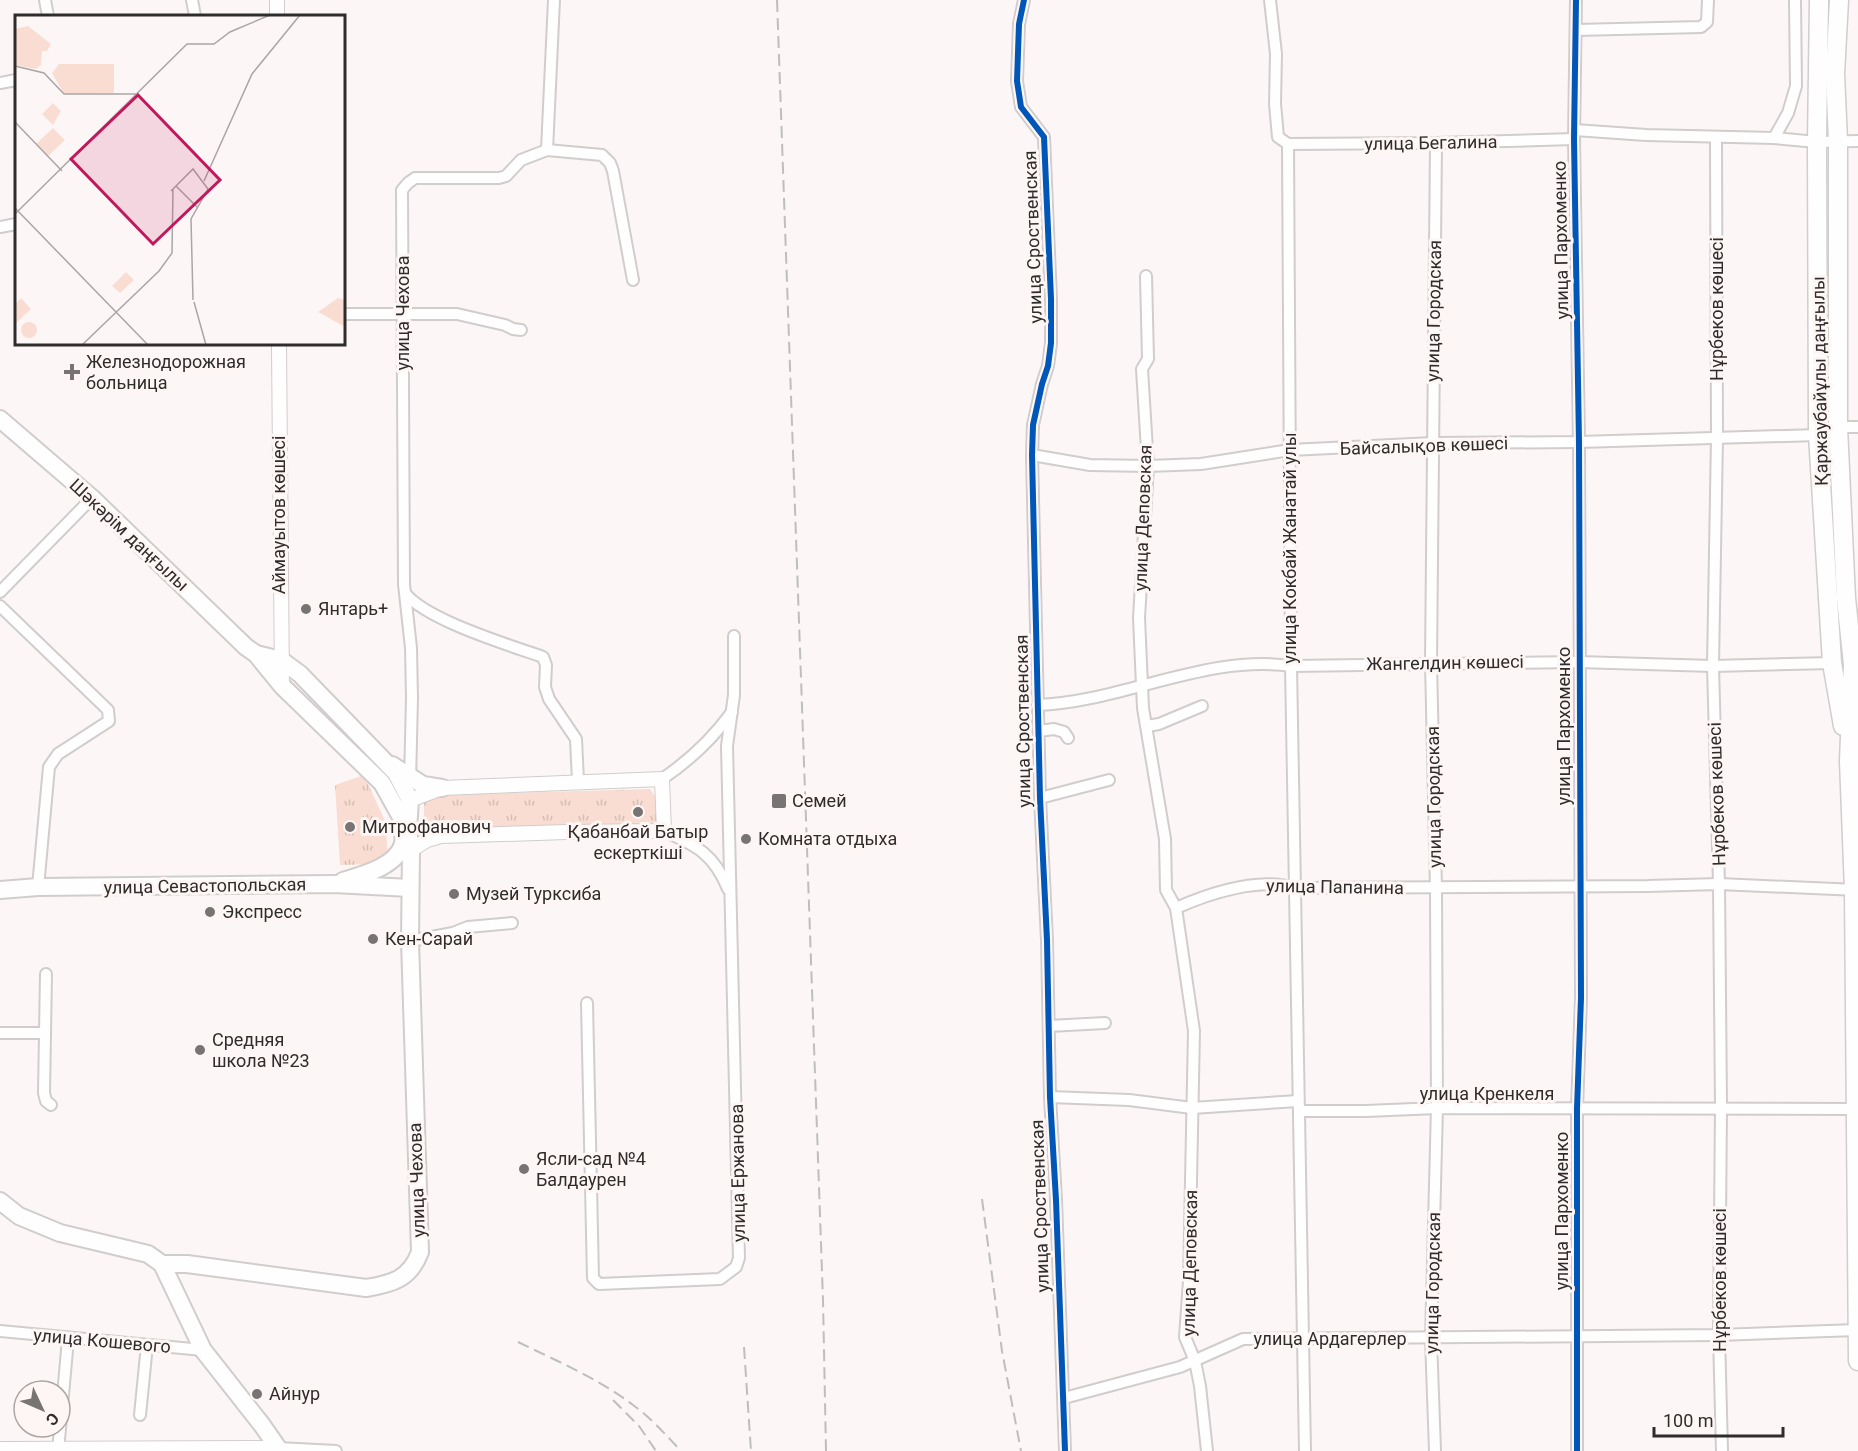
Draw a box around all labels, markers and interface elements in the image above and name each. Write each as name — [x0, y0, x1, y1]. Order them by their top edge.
inset map — [15, 15, 345, 345]
street label: улица Бегалина — [1364, 131, 1498, 154]
street label: улица Сроственская — [1019, 150, 1046, 324]
street label: улица Пархоменко — [1549, 161, 1572, 319]
street label: Нұрбеков көшесі — [1706, 237, 1727, 381]
street label: улица Городская — [1422, 240, 1445, 382]
street label: улица Чехова — [392, 256, 413, 370]
street label: Қаржаубайұлы даңғылы — [1807, 276, 1832, 486]
place label: Железнодорожная больница — [86, 351, 246, 393]
marker: Железнодорожная больница — [63, 363, 81, 381]
street label: улица Кокбай Жанатай улы — [1279, 432, 1300, 664]
street label: Байсалықов көшесі — [1339, 432, 1509, 459]
street label: Аймауытов көшесі — [268, 436, 289, 594]
street label: улица Деповская — [1129, 444, 1156, 592]
street label: Шәкәрім даңғылы — [65, 474, 193, 595]
place label: Янтарь+ — [318, 598, 388, 619]
marker: Янтарь+ — [299, 602, 313, 616]
street label: улица Сроственская — [1010, 634, 1035, 808]
street label: улица Пархоменко — [1553, 647, 1574, 805]
street label: Жангелдин көшесі — [1366, 651, 1524, 674]
street label: Нұрбеков көшесі — [1703, 722, 1730, 866]
street label: улица Городская — [1422, 726, 1445, 868]
place label: Семей — [792, 790, 847, 811]
marker: Семей — [770, 792, 788, 810]
marker: Қабанбай Батыр ескерткіші — [631, 805, 645, 819]
place label: Митрофанович — [362, 816, 491, 837]
marker: Митрофанович — [343, 820, 357, 834]
place label: Қабанбай Батыр ескерткіші — [568, 821, 708, 863]
place label: Комната отдыха — [758, 828, 897, 849]
marker: Комната отдыха — [739, 832, 753, 846]
street label: улица Севастопольская — [103, 873, 307, 898]
street label: улица Папанина — [1266, 875, 1404, 898]
place label: Музей Турксиба — [466, 883, 601, 904]
marker: Музей Турксиба — [447, 887, 461, 901]
place label: Экспресс — [222, 901, 302, 922]
marker: Экспресс — [203, 905, 217, 919]
place label: Кен-Сарай — [385, 928, 473, 949]
marker: Кен-Сарай — [366, 932, 380, 946]
place label: Средняя школа №23 — [212, 1029, 310, 1071]
marker: Средняя школа №23 — [193, 1043, 207, 1057]
street label: улица Кренкеля — [1420, 1083, 1554, 1104]
street label: улица Ержанова — [726, 1104, 749, 1242]
street label: улица Сроственская — [1026, 1119, 1053, 1293]
street label: улица Чехова — [404, 1122, 429, 1238]
street label: улица Пархоменко — [1551, 1132, 1572, 1290]
place label: Ясли-сад №4 Балдаурен — [536, 1148, 646, 1190]
marker: Ясли-сад №4 Балдаурен — [517, 1162, 531, 1176]
street label: улица Деповская — [1178, 1189, 1201, 1337]
street label: Нұрбеков көшесі — [1709, 1208, 1730, 1352]
street label: улица Городская — [1421, 1212, 1444, 1354]
street label: улица Кошевого — [32, 1324, 172, 1357]
street label: улица Ардагерлер — [1253, 1328, 1407, 1349]
north arrow — [12, 1379, 72, 1439]
place label: Айнур — [269, 1383, 320, 1404]
marker: Айнур — [250, 1387, 264, 1401]
scale bar — [1654, 1400, 1783, 1438]
text: С — [42, 1409, 63, 1429]
text: 100 m — [1663, 1410, 1714, 1431]

